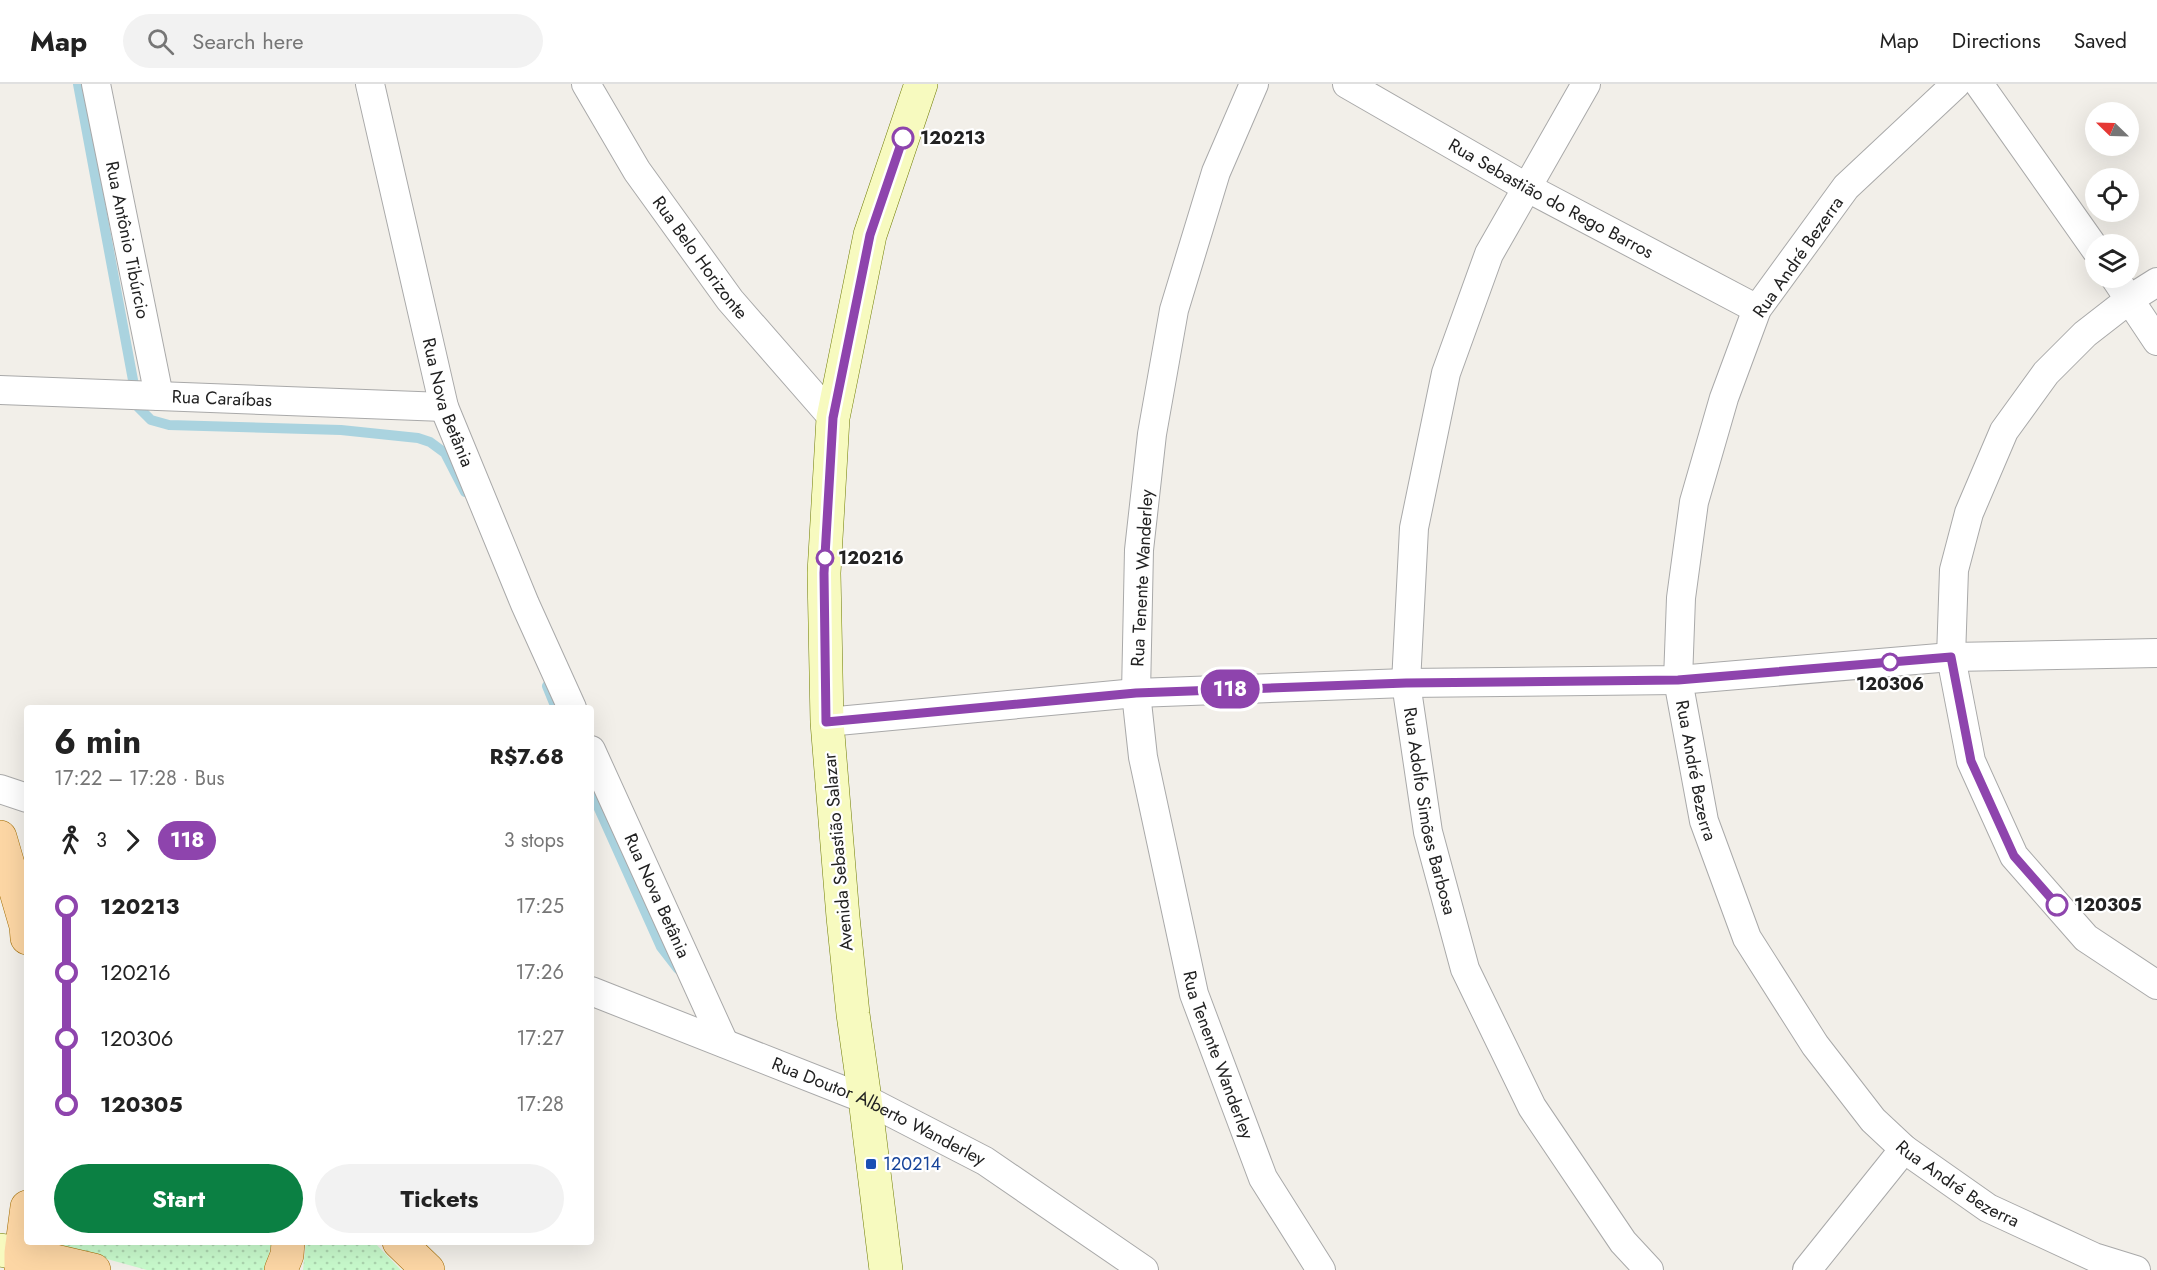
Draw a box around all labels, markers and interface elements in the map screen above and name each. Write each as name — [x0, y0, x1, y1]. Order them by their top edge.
search box — [123, 14, 543, 68]
text: Map — [30, 21, 87, 62]
icon: search — [144, 25, 177, 58]
text: Search here — [192, 25, 304, 57]
text: Map — [1880, 26, 1919, 56]
text: Directions — [1952, 26, 2041, 56]
text: Saved — [2074, 26, 2127, 56]
north arrow — [2085, 102, 2139, 156]
map controls — [2085, 102, 2139, 288]
place label: 120213 — [920, 125, 985, 151]
marker: 120213 — [892, 127, 914, 149]
street label: Rua Sebastião do Rego Barros — [1444, 132, 1658, 265]
street label: Rua Antônio Tibúrcio — [99, 159, 156, 321]
button: locate — [2085, 168, 2139, 222]
street label: Rua Belo Horizonte — [646, 191, 754, 325]
street label: Rua André Bezerra — [1746, 191, 1850, 323]
button: layers — [2085, 234, 2139, 288]
street label: Rua Nova Betânia — [416, 335, 480, 471]
street label: Rua Caraíbas — [171, 384, 272, 413]
street label: Rua Tenente Wanderley — [1124, 489, 1160, 667]
place label: 120216 — [838, 545, 904, 571]
marker: 120216 — [816, 549, 834, 567]
marker: 120306 — [1881, 653, 1899, 671]
line badge: 118 — [1196, 670, 1264, 708]
place label: 120306 — [1856, 671, 1924, 697]
text: 118 — [1213, 674, 1247, 704]
street label: Rua André Bezerra — [1669, 698, 1723, 845]
street label: Rua Adolfo Simões Barbosa — [1397, 705, 1463, 918]
text: 6 min — [54, 718, 141, 765]
text: R$7.68 — [489, 740, 564, 772]
street label: Avenida Sebastião Salazar — [816, 751, 860, 952]
text: 17:22 – 17:28 · Bus — [54, 764, 225, 793]
icon: walk — [54, 824, 87, 857]
icon: forward — [116, 824, 149, 857]
text: 118 — [170, 825, 204, 855]
text: 3 — [96, 826, 107, 855]
text: 3 stops — [504, 826, 564, 855]
street label: Rua Nova Betânia — [618, 829, 697, 962]
text: 120213 — [100, 890, 180, 922]
text: 17:25 — [516, 892, 564, 921]
place label: 120305 — [2074, 892, 2142, 918]
marker: 120305 — [2046, 894, 2068, 916]
text: 120216 — [100, 956, 171, 988]
text: 17:26 — [516, 958, 564, 987]
street label: Rua Tenente Wanderley — [1176, 968, 1260, 1143]
text: 120306 — [100, 1022, 174, 1054]
text: 17:27 — [517, 1024, 564, 1053]
street label: Rua Doutor Alberto Wanderley — [768, 1051, 990, 1172]
text: 120305 — [100, 1088, 183, 1120]
text: 17:28 — [516, 1090, 564, 1119]
street label: Rua André Bezerra — [1890, 1134, 2023, 1234]
place label: 120214 — [883, 1151, 941, 1177]
marker: 120214 — [864, 1157, 878, 1171]
button: Start — [54, 1164, 303, 1233]
button: Tickets — [315, 1164, 564, 1233]

